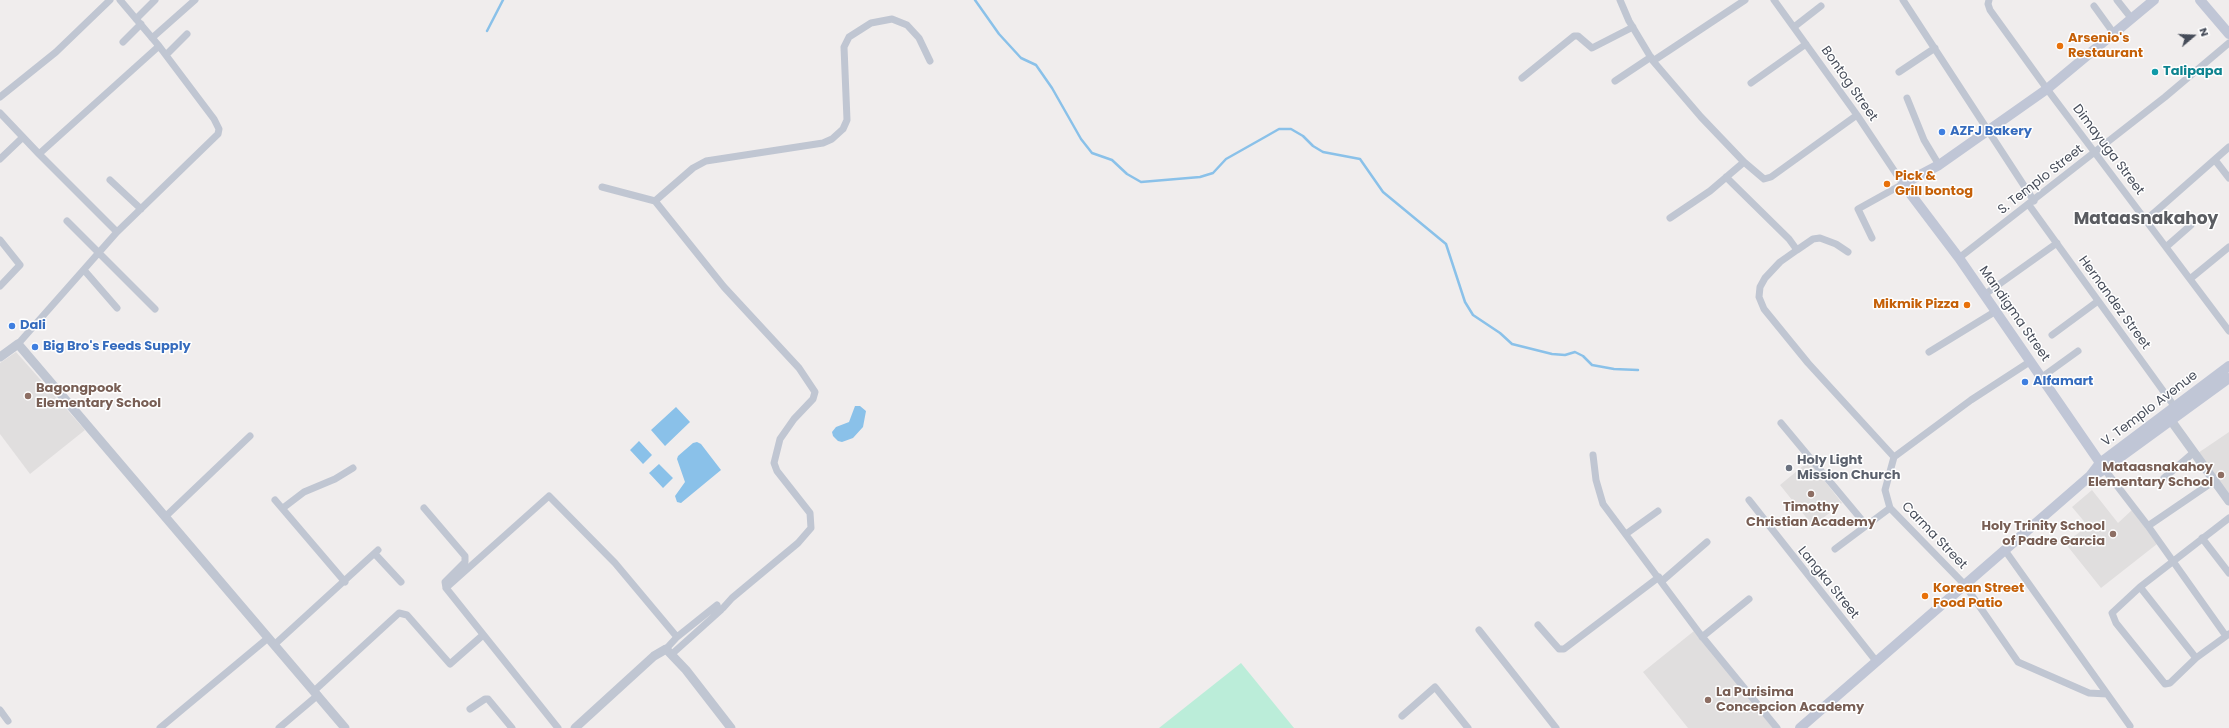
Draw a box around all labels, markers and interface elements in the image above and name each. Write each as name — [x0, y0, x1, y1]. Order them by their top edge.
north arrow — [2173, 16, 2213, 56]
text: N — [2195, 26, 2213, 39]
place label: Arsenio's Restaurant — [2068, 31, 2143, 62]
marker: Arsenio's Restaurant — [2055, 41, 2065, 51]
street label: Bontog Street — [1817, 43, 1881, 125]
place label: Talipapa — [2163, 64, 2222, 80]
marker: Talipapa — [2150, 67, 2160, 77]
street label: Dimayuga Street — [2069, 102, 2147, 198]
place label: AZFJ Bakery — [1950, 124, 2032, 140]
marker: AZFJ Bakery — [1937, 127, 1947, 137]
street label: S. Templo Street — [1995, 142, 2087, 218]
place label: Pick & Grill bontog — [1895, 169, 1973, 200]
marker: Pick & Grill bontog — [1882, 179, 1892, 189]
district label: Mataasnakahoy — [2074, 210, 2218, 230]
street label: Hernandez Street — [2075, 253, 2153, 353]
street label: Mandigma Street — [1975, 263, 2053, 365]
place label: Mikmik Pizza — [1873, 297, 1959, 313]
marker: Mikmik Pizza — [1962, 300, 1972, 310]
place label: Dali — [20, 318, 46, 334]
marker: Dali — [7, 321, 17, 331]
place label: Big Bro's Feeds Supply — [43, 339, 191, 355]
marker: Big Bro's Feeds Supply — [30, 342, 40, 352]
street label: V. Templo Avenue — [2099, 368, 2201, 450]
place label: Alfamart — [2033, 374, 2093, 390]
marker: Alfamart — [2020, 377, 2030, 387]
place label: Bagongpook Elementary School — [36, 381, 161, 412]
marker: Bagongpook Elementary School — [23, 391, 33, 401]
place label: Holy Light Mission Church — [1797, 453, 1901, 484]
place label: Mataasnakahoy Elementary School — [2088, 460, 2213, 491]
marker: Holy Light Mission Church — [1784, 463, 1794, 473]
marker: Mataasnakahoy Elementary School — [2216, 470, 2226, 480]
marker: Timothy Christian Academy — [1806, 489, 1816, 499]
street label: Carma Street — [1898, 499, 1970, 573]
place label: Timothy Christian Academy — [1746, 500, 1876, 531]
place label: Holy Trinity School of Padre Garcia — [1981, 519, 2105, 550]
marker: Holy Trinity School of Padre Garcia — [2108, 529, 2118, 539]
street label: Langka Street — [1794, 544, 1862, 622]
place label: Korean Street Food Patio — [1933, 581, 2024, 612]
marker: Korean Street Food Patio — [1920, 591, 1930, 601]
place label: La Purisima Concepcion Academy — [1716, 685, 1864, 716]
marker: La Purisima Concepcion Academy — [1703, 695, 1713, 705]

